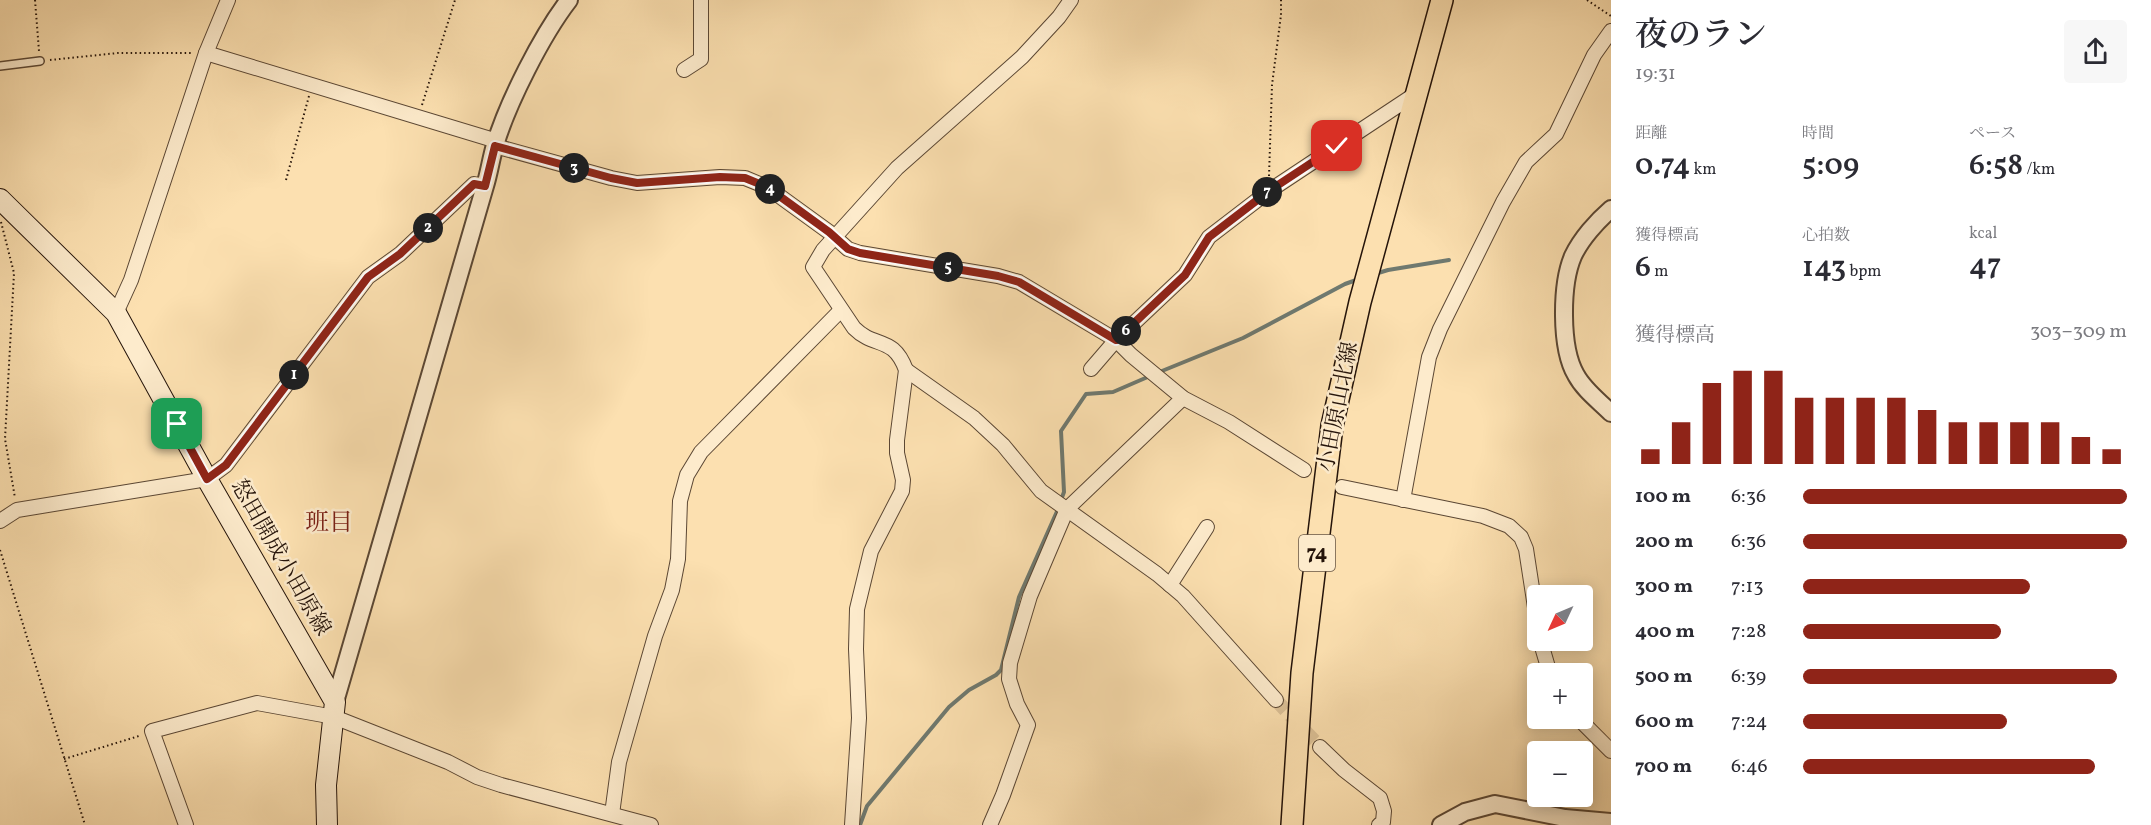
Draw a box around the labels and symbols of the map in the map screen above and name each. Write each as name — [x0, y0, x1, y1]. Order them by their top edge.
pin — [1311, 120, 1362, 171]
pin: 3 — [559, 153, 589, 183]
pin: 4 — [755, 174, 785, 204]
pin: 7 — [1252, 177, 1282, 207]
pin: 2 — [413, 213, 443, 243]
pin: 5 — [933, 252, 963, 282]
pin: 6 — [1111, 316, 1141, 346]
street label: 小田原山北線 — [1311, 339, 1367, 475]
pin: 1 — [279, 360, 309, 390]
pin — [151, 398, 202, 449]
street label: 怒田開成小田原線 — [223, 474, 337, 642]
district label: 班目 — [305, 507, 353, 541]
road number: 74 — [1299, 535, 1335, 571]
north arrow — [1527, 585, 1593, 651]

